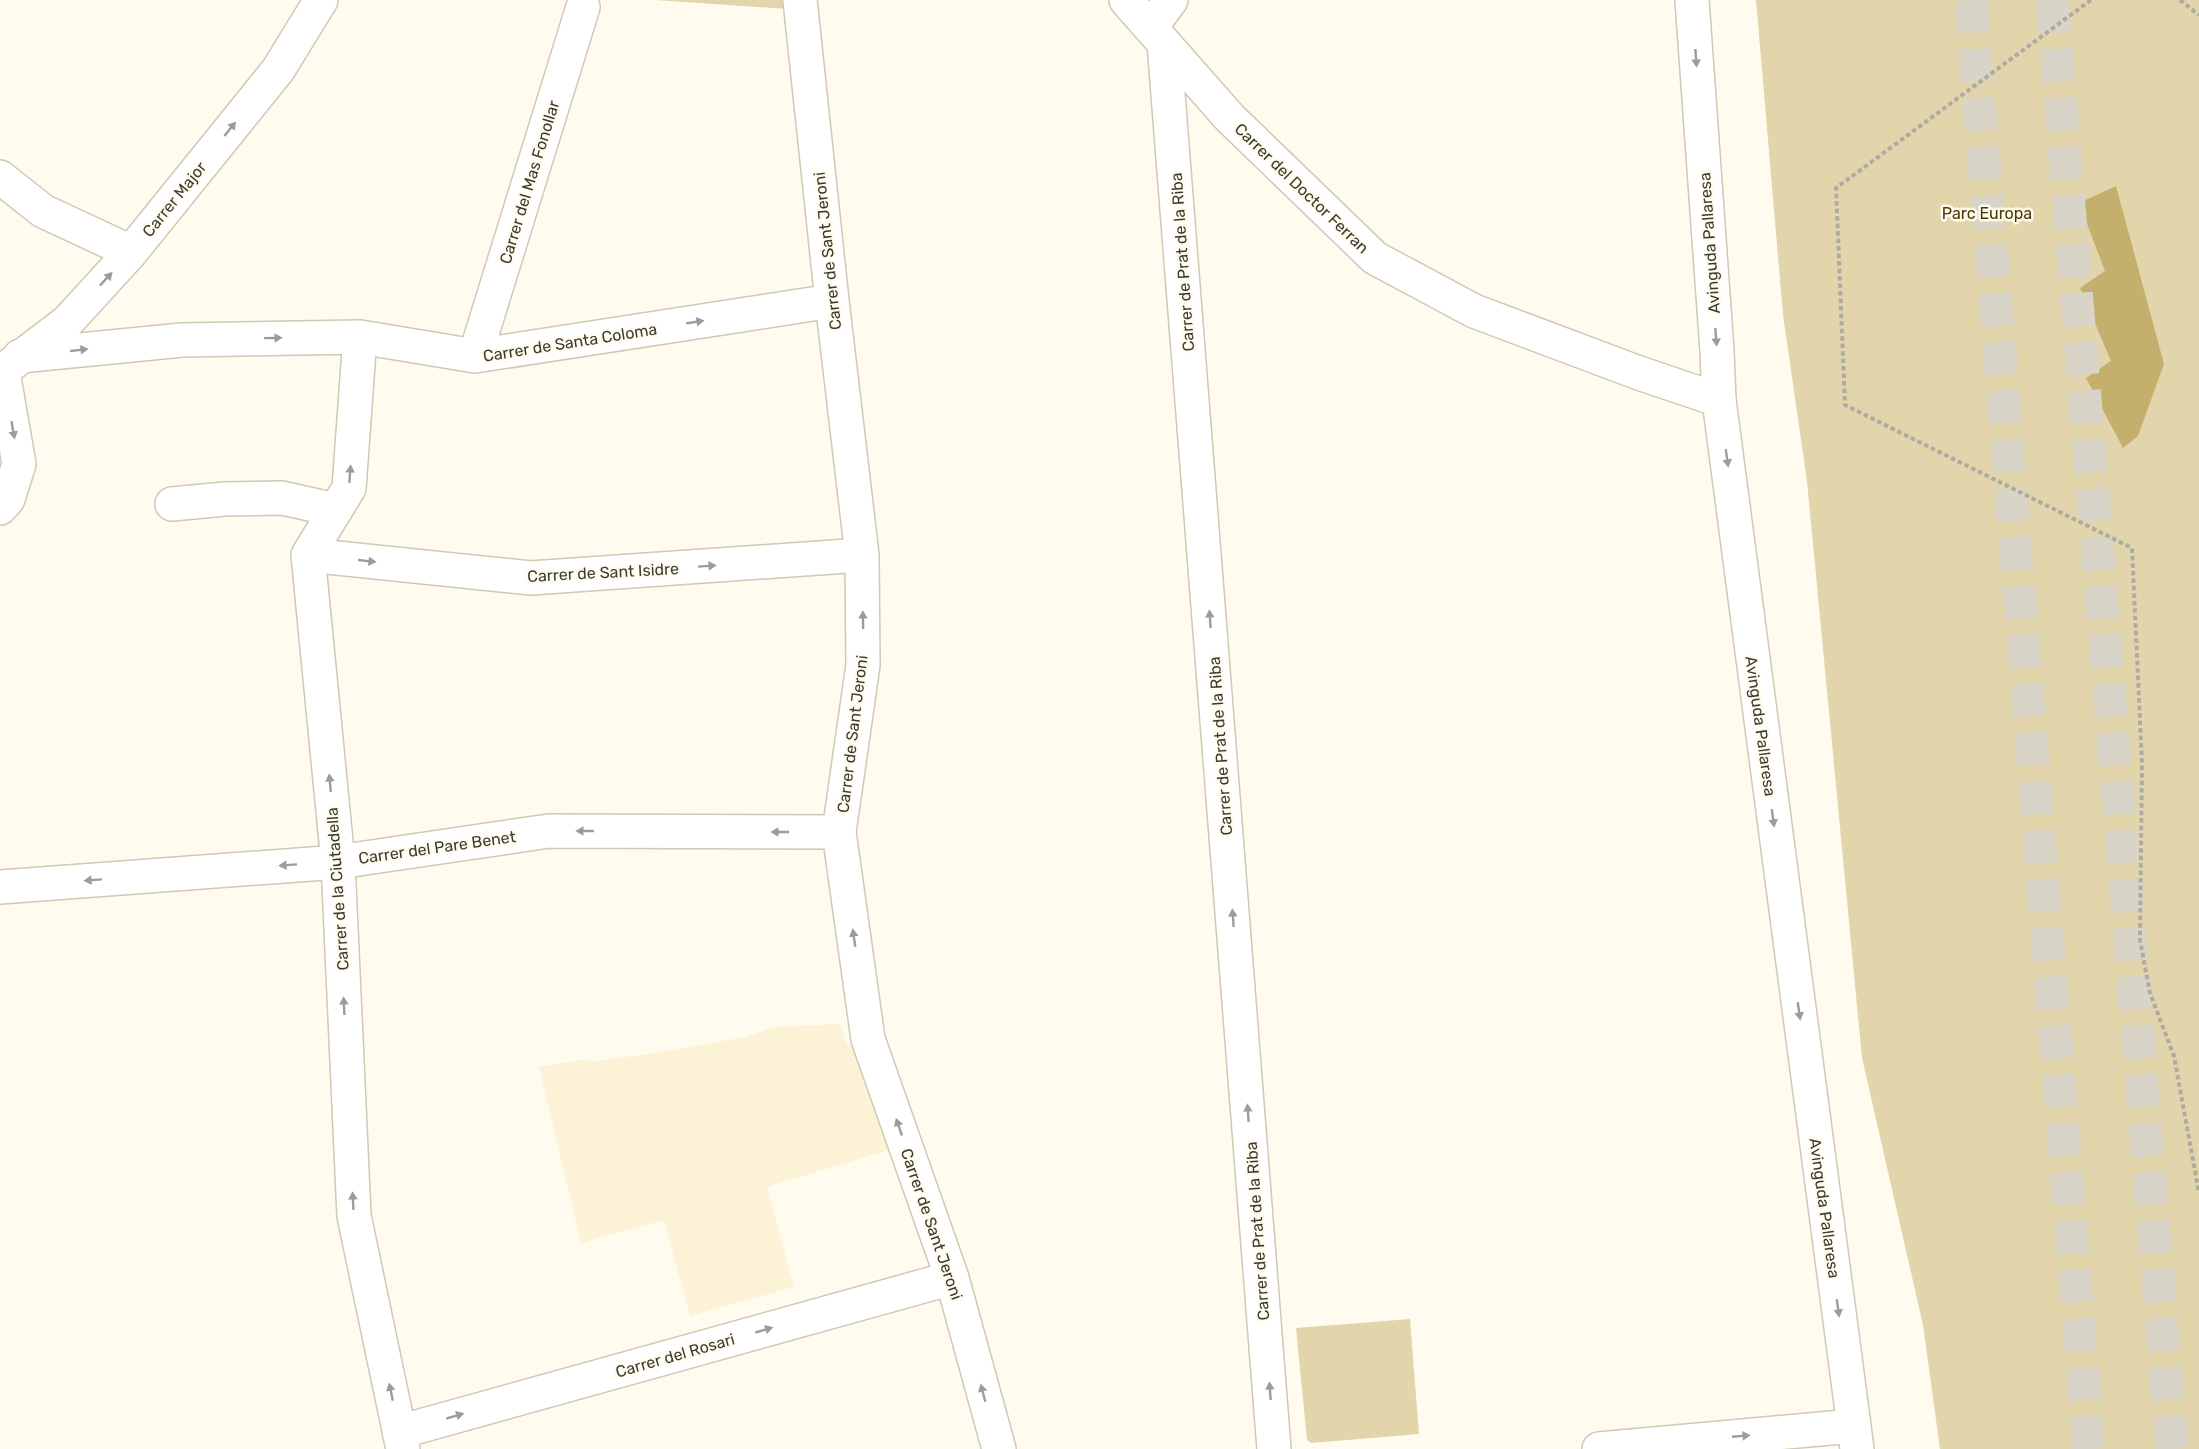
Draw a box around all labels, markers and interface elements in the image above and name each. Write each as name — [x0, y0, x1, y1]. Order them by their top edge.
one-way arrow — [1692, 49, 1701, 68]
street label: Carrer del Mas Fonollar — [496, 98, 563, 266]
street label: Carrer del Doctor Ferran — [1231, 119, 1373, 257]
one-way arrow — [224, 121, 237, 137]
street label: Carrer Major — [138, 158, 210, 241]
street label: Carrer de Sant Jeroni — [810, 171, 845, 331]
street label: Carrer de Prat de la Riba — [1167, 172, 1198, 352]
street label: Avinguda Pallaresa — [1695, 172, 1724, 314]
park label: Parc Europa — [1942, 204, 2032, 223]
one-way arrow — [99, 272, 113, 287]
one-way arrow — [685, 317, 704, 326]
street label: Carrer de Santa Coloma — [482, 319, 658, 366]
one-way arrow — [1711, 327, 1721, 346]
one-way arrow — [263, 333, 282, 343]
one-way arrow — [69, 346, 88, 355]
one-way arrow — [9, 420, 18, 439]
one-way arrow — [1722, 448, 1731, 467]
one-way arrow — [345, 464, 355, 483]
one-way arrow — [357, 556, 376, 566]
street label: Carrer de Sant Isidre — [527, 559, 679, 586]
one-way arrow — [698, 561, 717, 570]
one-way arrow — [1205, 609, 1215, 628]
one-way arrow — [858, 610, 868, 629]
street label: Carrer de Sant Jeroni — [833, 654, 872, 814]
street label: Avinguda Pallaresa — [1741, 655, 1780, 797]
street label: Carrer de Prat de la Riba — [1205, 656, 1236, 836]
one-way arrow — [325, 773, 335, 792]
street label: Carrer de la Ciutadella — [322, 807, 353, 971]
one-way arrow — [1769, 808, 1778, 827]
one-way arrow — [576, 826, 595, 836]
street label: Carrer del Pare Benet — [357, 827, 517, 868]
one-way arrow — [771, 827, 790, 837]
one-way arrow — [278, 861, 297, 870]
one-way arrow — [84, 875, 103, 885]
one-way arrow — [1228, 909, 1238, 928]
one-way arrow — [849, 929, 858, 948]
one-way arrow — [340, 996, 349, 1015]
one-way arrow — [1794, 1002, 1803, 1021]
one-way arrow — [1243, 1103, 1253, 1122]
one-way arrow — [893, 1118, 903, 1136]
street label: Avinguda Pallaresa — [1805, 1137, 1844, 1279]
street label: Carrer de Prat de la Riba — [1242, 1141, 1273, 1321]
street label: Carrer de Sant Jeroni — [897, 1146, 966, 1302]
one-way arrow — [349, 1191, 358, 1210]
one-way arrow — [1834, 1299, 1843, 1318]
one-way arrow — [756, 1325, 774, 1334]
street label: Carrer del Rosari — [613, 1329, 737, 1382]
one-way arrow — [1265, 1381, 1275, 1400]
one-way arrow — [385, 1382, 395, 1401]
one-way arrow — [978, 1383, 987, 1401]
one-way arrow — [446, 1411, 464, 1420]
one-way arrow — [1732, 1431, 1751, 1441]

